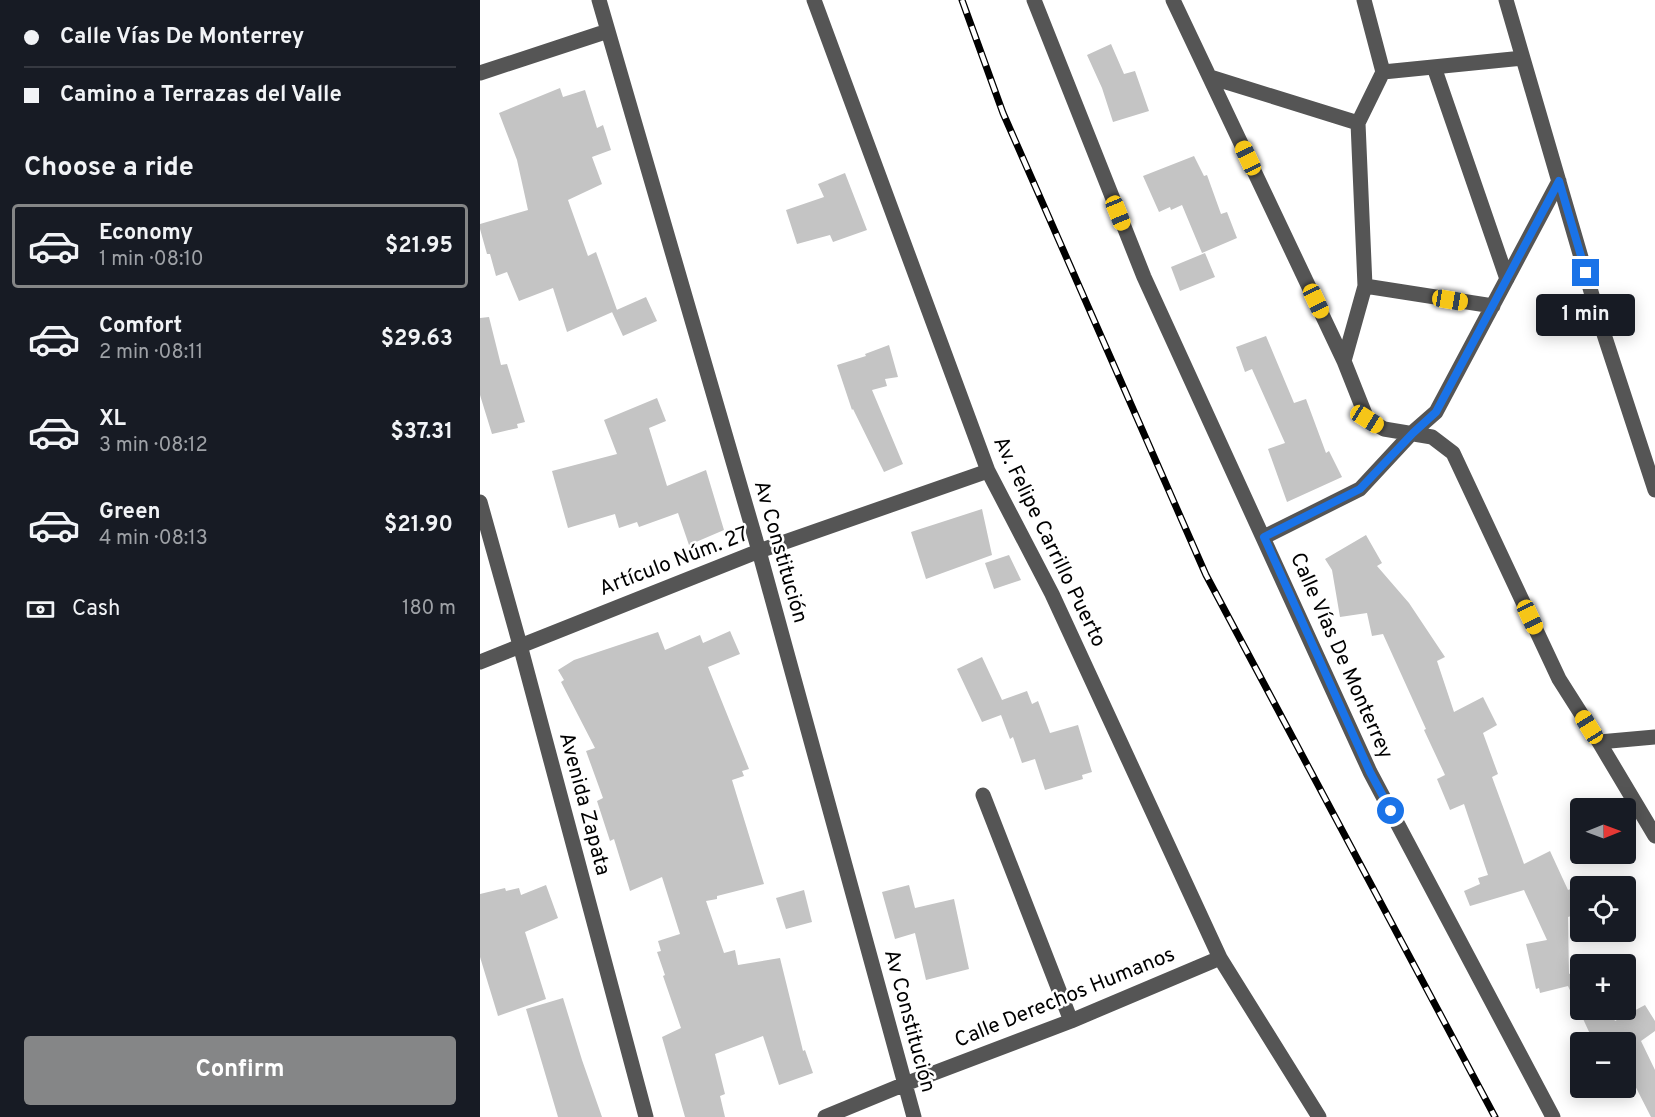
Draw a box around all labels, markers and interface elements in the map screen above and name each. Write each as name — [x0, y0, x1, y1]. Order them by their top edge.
text: Calle Vías De Monterrey — [60, 24, 304, 51]
text: Camino a Terrazas del Valle — [60, 82, 342, 109]
car — [1232, 138, 1264, 178]
text: Choose a ride — [24, 151, 194, 185]
car — [1103, 193, 1133, 233]
icon: car — [27, 219, 81, 273]
text: Economy — [99, 220, 193, 247]
text: $21.95 — [385, 233, 453, 260]
text: 1 min · 08:10 — [99, 247, 204, 273]
route end — [1572, 259, 1599, 286]
car — [1300, 281, 1332, 321]
car — [1431, 288, 1469, 312]
callout: 1 min — [1536, 294, 1636, 336]
text: 1 min — [1561, 302, 1610, 328]
icon: car — [27, 312, 81, 366]
text: Comfort — [99, 313, 182, 340]
text: $29.63 — [381, 326, 453, 353]
text: 2 min · 08:11 — [99, 340, 203, 366]
car — [1347, 402, 1387, 436]
icon: car — [27, 405, 81, 459]
text: XL — [99, 406, 126, 433]
text: $37.31 — [391, 419, 453, 446]
street label: Av. Felipe Carrillo Puerto — [986, 432, 1112, 652]
text: 3 min · 08:12 — [99, 433, 208, 459]
street label: Av Constitución — [747, 478, 813, 626]
icon: car — [27, 498, 81, 552]
text: Green — [99, 499, 161, 526]
text: $21.90 — [384, 512, 453, 539]
street label: Artículo Núm. 27 — [595, 521, 753, 603]
text: 4 min · 08:13 — [99, 526, 208, 552]
street label: Calle Vías De Monterrey — [1283, 549, 1399, 763]
icon: cash — [24, 593, 57, 626]
text: Cash — [72, 596, 121, 623]
text: 180 m — [402, 596, 456, 622]
car — [1514, 597, 1546, 637]
car — [1572, 707, 1606, 747]
street label: Avenida Zapata — [552, 730, 616, 878]
route start — [1377, 797, 1404, 824]
north arrow — [1570, 798, 1636, 864]
map controls — [1570, 798, 1636, 1098]
button: locate — [1570, 876, 1636, 942]
street label: Calle Derechos Humanos — [951, 941, 1179, 1055]
street label: Av Constitución — [877, 946, 941, 1096]
button: + — [1570, 954, 1636, 1020]
button: − — [1570, 1032, 1636, 1098]
button: Confirm — [24, 1036, 456, 1105]

